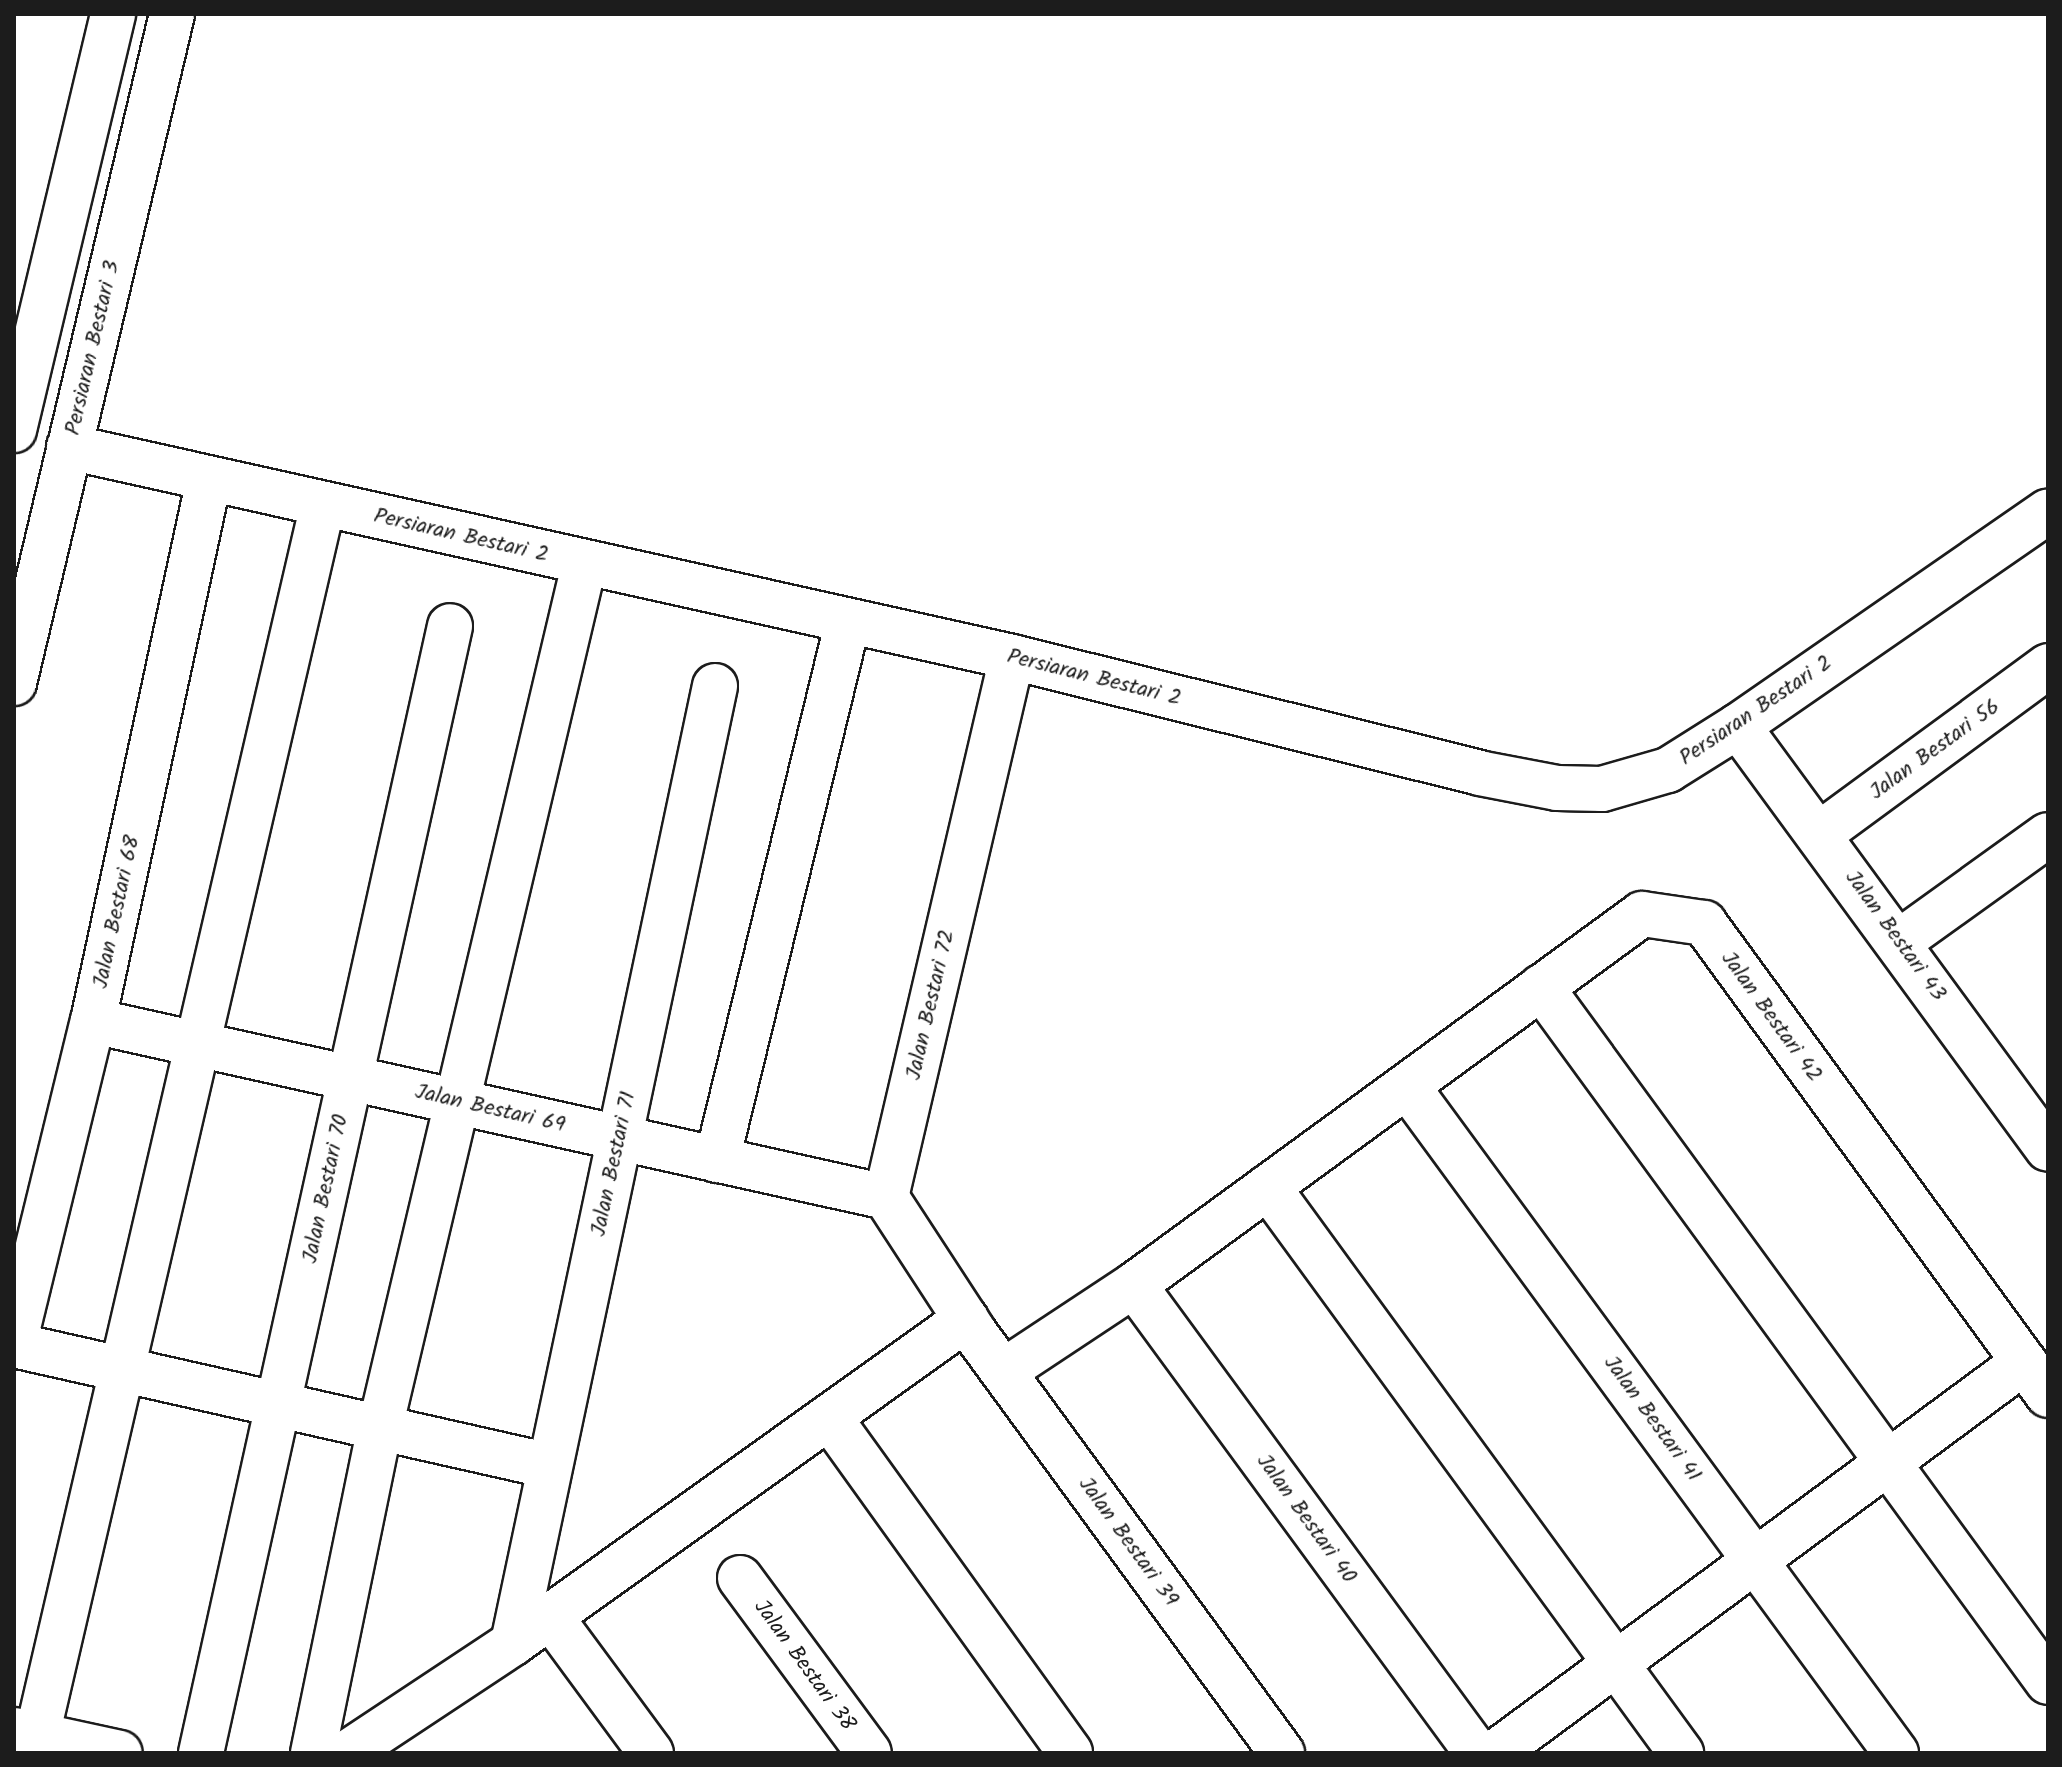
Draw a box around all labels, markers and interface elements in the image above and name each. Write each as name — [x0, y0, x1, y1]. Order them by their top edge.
street label: Persiaran Bestari 3 — [60, 258, 126, 438]
street label: Persiaran Bestari 2 — [371, 503, 551, 569]
street label: Persiaran Bestari 2 — [1004, 644, 1184, 712]
street label: Persiaran Bestari 2 — [1675, 650, 1837, 772]
street label: Jalan Bestari 56 — [1865, 694, 2005, 806]
street label: Jalan Bestari 68 — [88, 833, 146, 991]
street label: Jalan Bestari 43 — [1839, 866, 1951, 1006]
street label: Jalan Bestari 72 — [901, 927, 961, 1083]
street label: Jalan Bestari 42 — [1715, 946, 1827, 1088]
street label: Jalan Bestari 69 — [412, 1079, 568, 1139]
street label: Jalan Bestari 71 — [586, 1089, 642, 1239]
street label: Jalan Bestari 70 — [297, 1112, 355, 1266]
street label: Jalan Bestari 41 — [1597, 1351, 1707, 1487]
street label: Jalan Bestari 40 — [1250, 1449, 1362, 1589]
street label: Jalan Bestari 39 — [1072, 1472, 1184, 1612]
street label: Jalan Bestari 38 — [747, 1595, 861, 1737]

